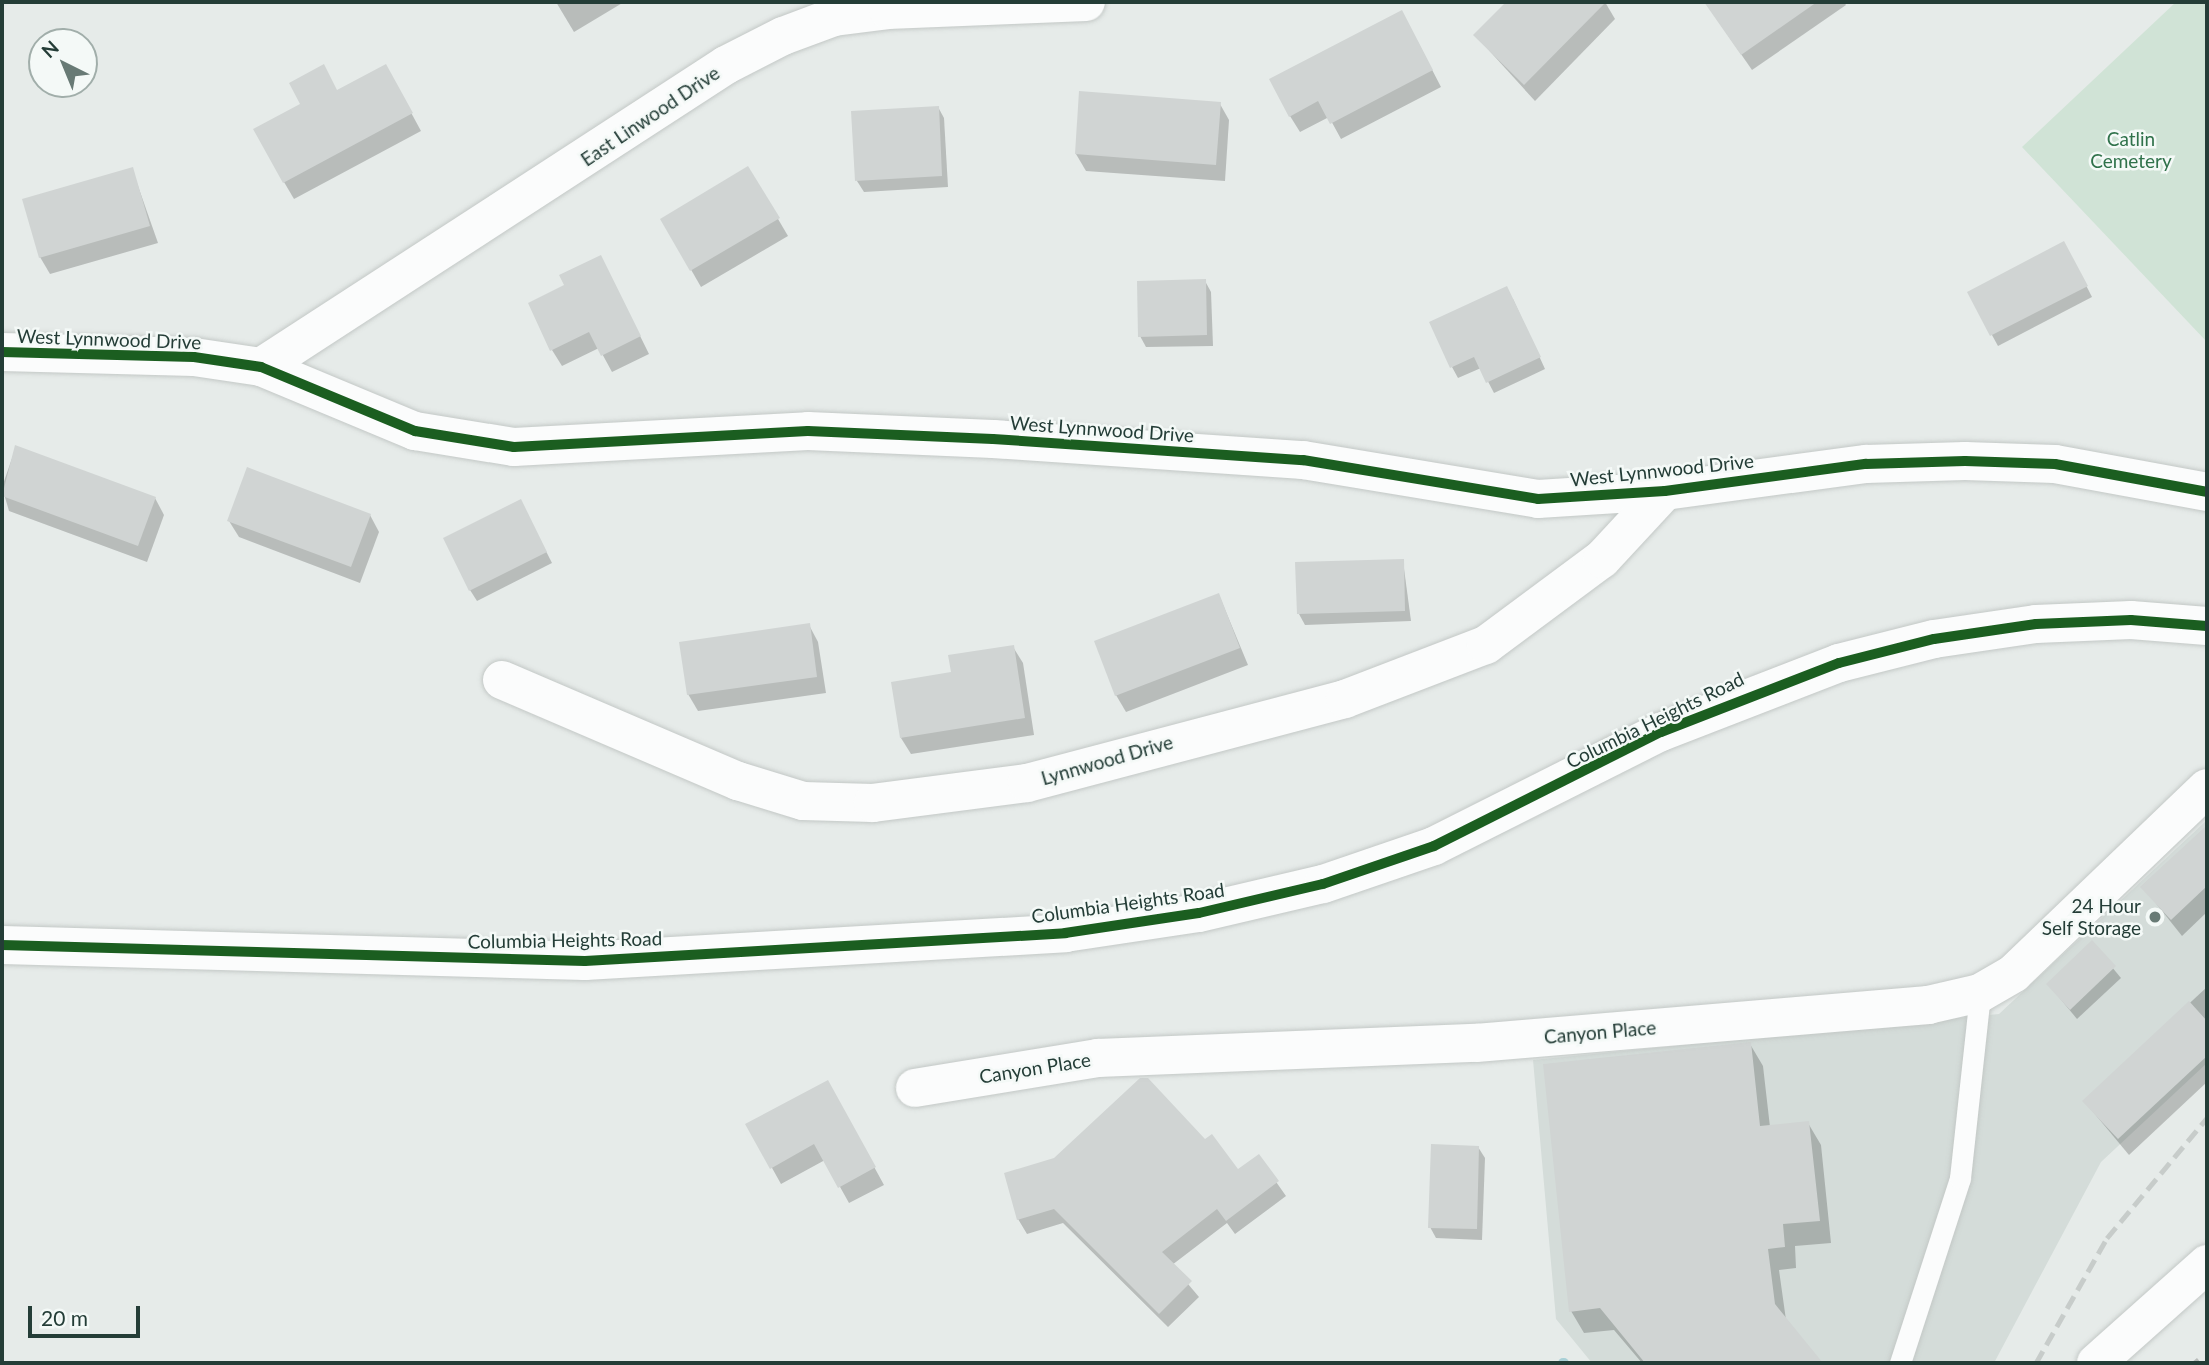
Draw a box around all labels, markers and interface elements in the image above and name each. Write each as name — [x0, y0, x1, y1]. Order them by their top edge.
north arrow — [28, 28, 98, 98]
text: N — [36, 35, 63, 62]
street label: East Linwood Drive — [576, 61, 724, 171]
park label: Catlin Cemetery — [2090, 128, 2172, 172]
street label: West Lynnwood Drive — [16, 324, 202, 354]
street label: West Lynnwood Drive — [1009, 411, 1195, 447]
street label: West Lynnwood Drive — [1569, 449, 1755, 491]
street label: Columbia Heights Road — [1563, 667, 1747, 773]
street label: Lynnwood Drive — [1038, 730, 1176, 790]
street label: Columbia Heights Road — [1030, 878, 1226, 928]
place label: 24 Hour Self Storage — [2041, 895, 2141, 939]
marker: 24 Hour Self Storage — [2147, 909, 2163, 925]
street label: Columbia Heights Road — [467, 927, 663, 953]
street label: Canyon Place — [1543, 1016, 1657, 1048]
street label: Canyon Place — [978, 1048, 1092, 1088]
scale bar — [32, 1292, 144, 1336]
text: 20 m — [41, 1305, 88, 1330]

